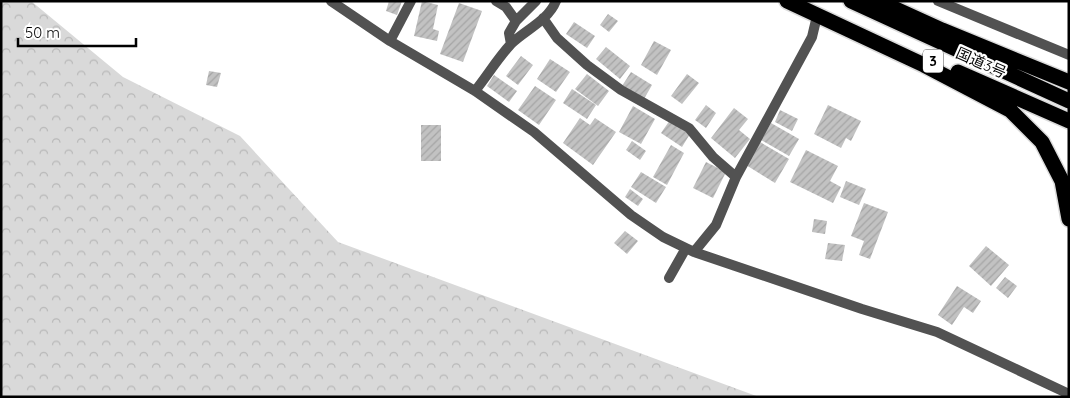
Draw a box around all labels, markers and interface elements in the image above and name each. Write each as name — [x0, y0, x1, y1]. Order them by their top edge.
scale bar — [18, 15, 135, 47]
text: 50 m — [25, 23, 60, 42]
street label: 国道3号 — [953, 43, 1009, 82]
road number: 3 — [923, 49, 943, 72]

